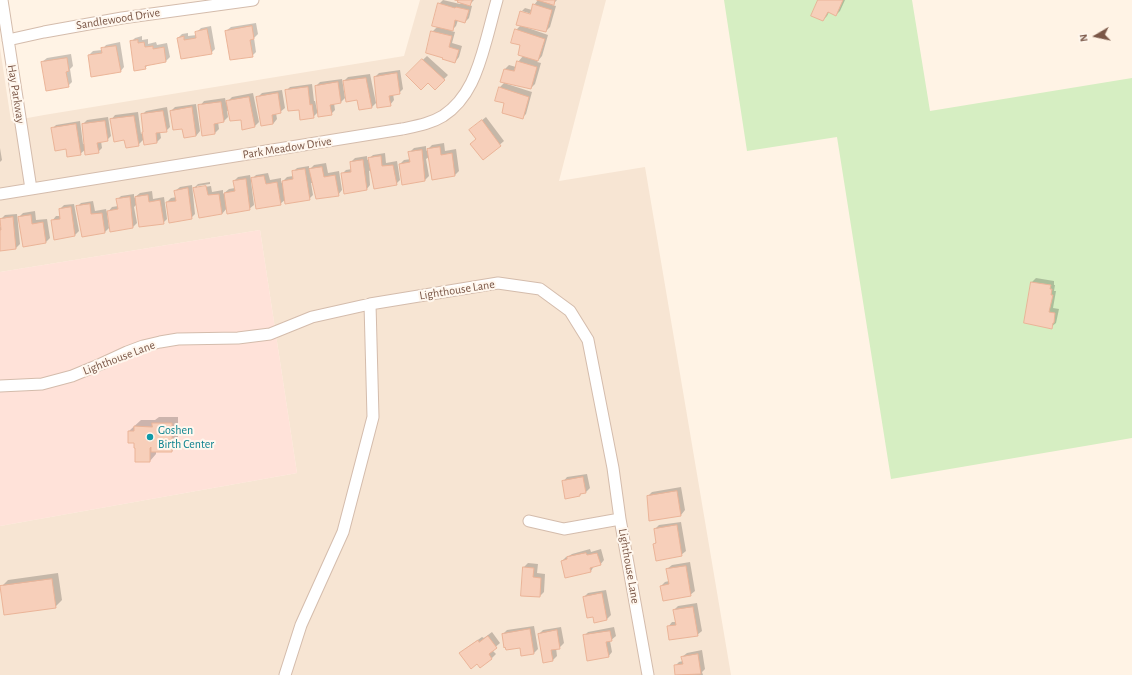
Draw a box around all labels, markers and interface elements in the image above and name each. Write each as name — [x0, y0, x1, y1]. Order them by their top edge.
street label: Sandlewood Drive — [75, 5, 161, 33]
north arrow — [1076, 16, 1116, 56]
text: N — [1078, 33, 1090, 43]
street label: Hay Parkway — [4, 63, 28, 125]
street label: Park Meadow Drive — [241, 134, 333, 162]
street label: Lighthouse Lane — [418, 277, 496, 303]
street label: Lighthouse Lane — [81, 338, 157, 378]
place label: Goshen Birth Center — [158, 423, 214, 451]
marker: Goshen Birth Center — [145, 432, 155, 442]
street label: Lighthouse Lane — [615, 527, 643, 605]

